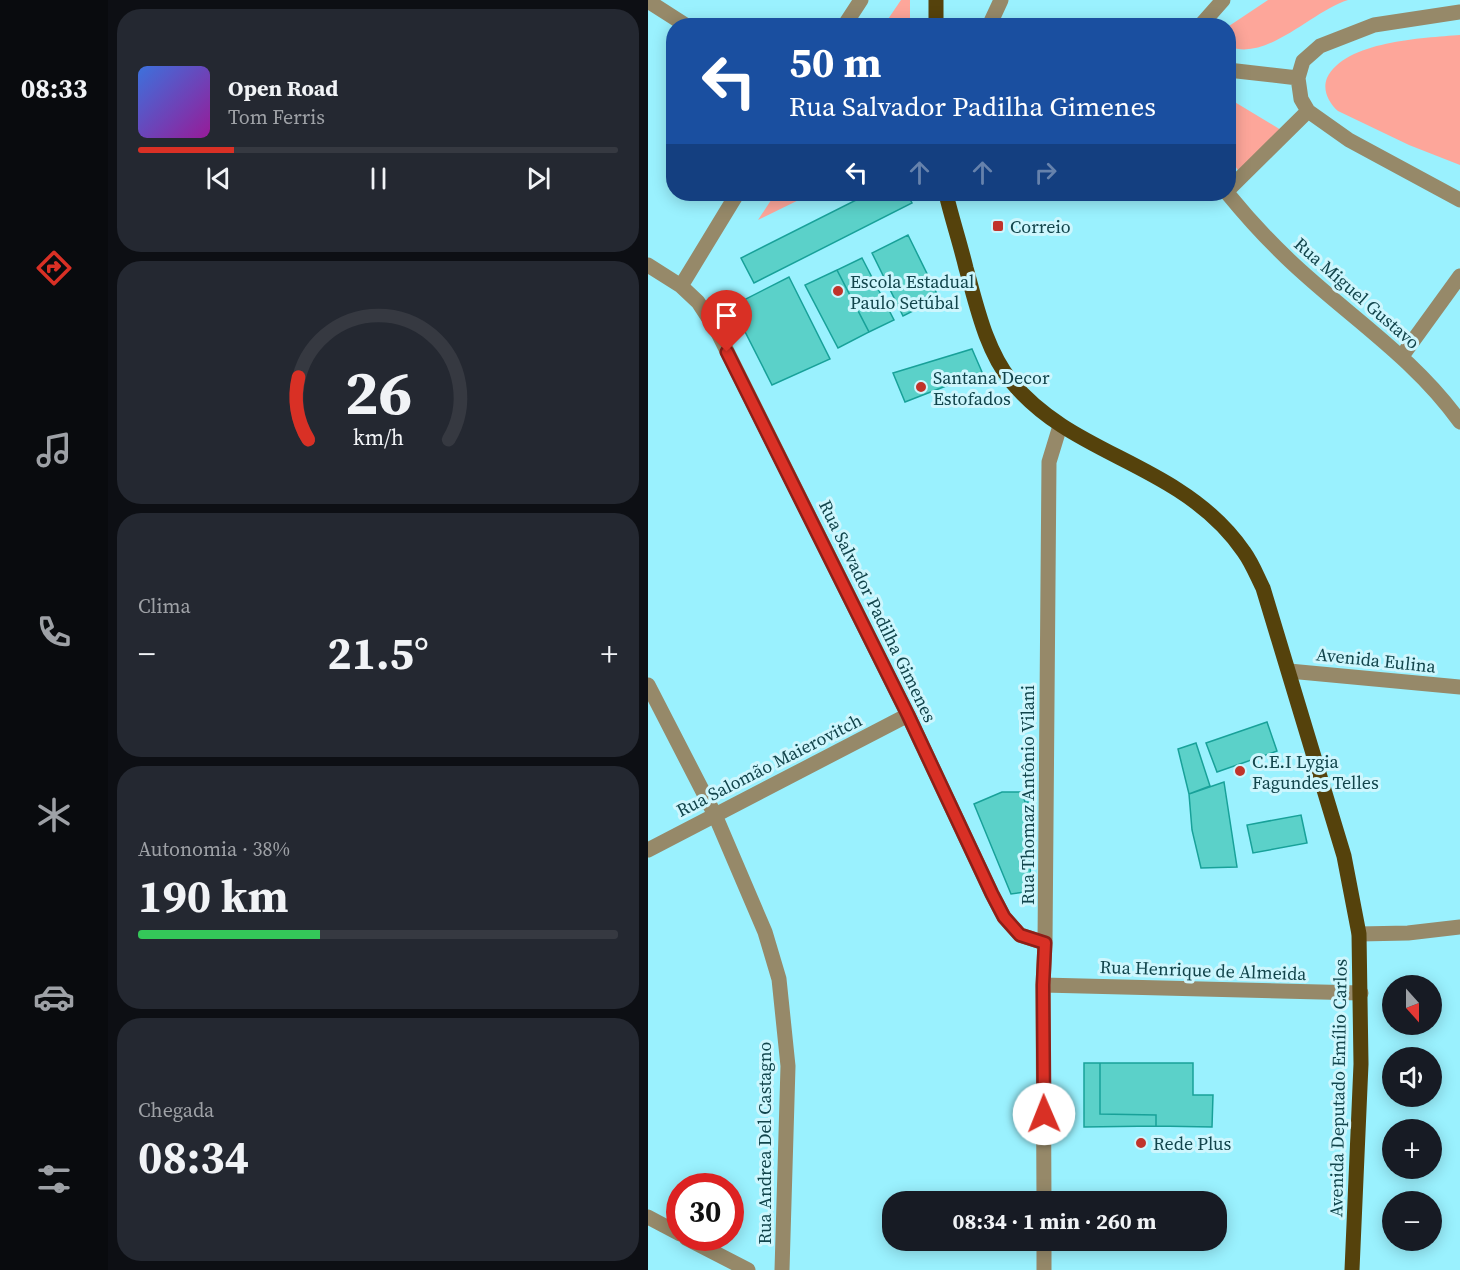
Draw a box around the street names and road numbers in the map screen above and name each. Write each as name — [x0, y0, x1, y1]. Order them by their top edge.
street label: Rua Miguel Gustavo — [1289, 231, 1425, 355]
street label: Rua Salvador Padilha Gimenes — [813, 496, 943, 727]
street label: Avenida Eulina — [1315, 641, 1438, 679]
street label: Rua Thomaz Antônio Vilani — [1015, 685, 1040, 905]
street label: Rua Salomão Maierovitch — [672, 707, 866, 823]
street label: Rua Henrique de Almeida — [1099, 954, 1308, 986]
street label: Avenida Deputado Emílio Carlos — [1323, 958, 1353, 1217]
street label: Rua Andrea Del Castagno — [752, 1041, 777, 1244]

